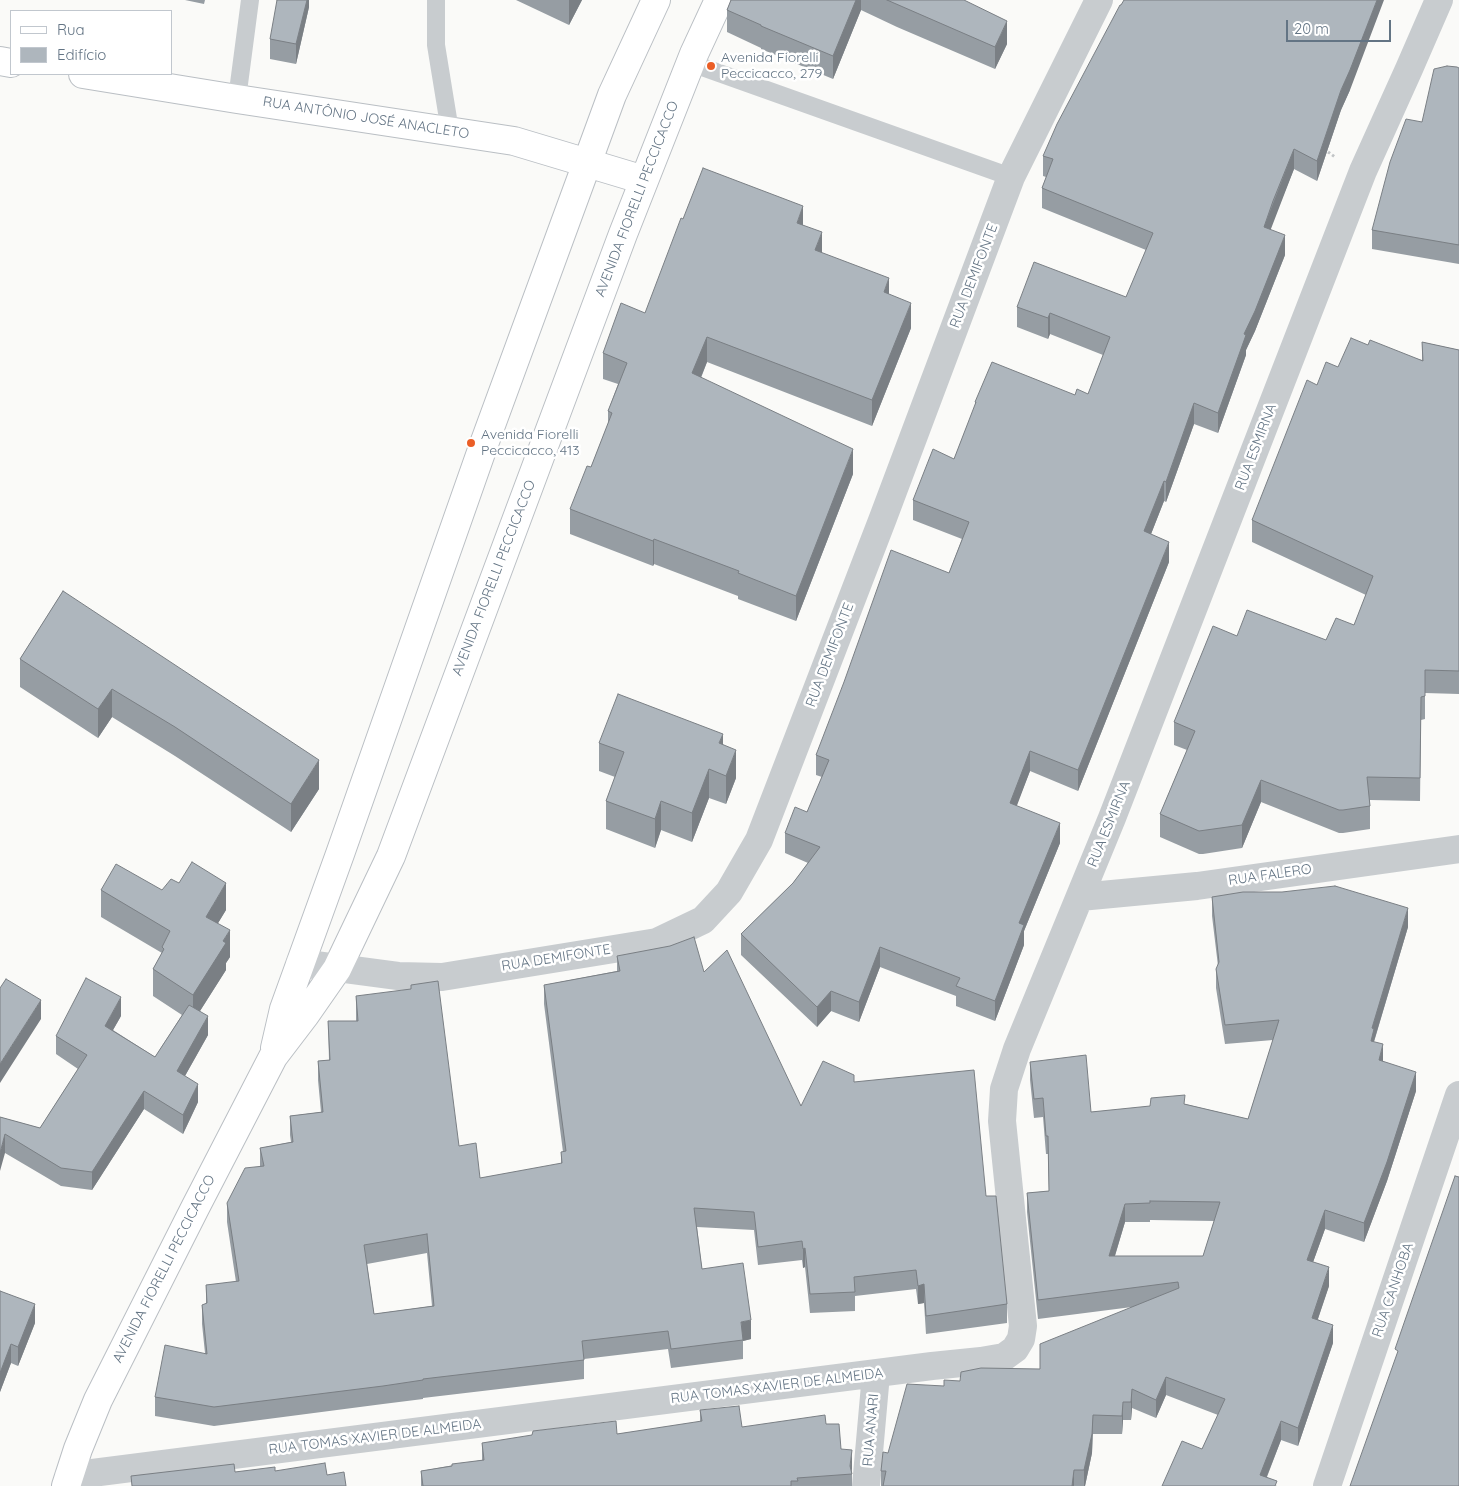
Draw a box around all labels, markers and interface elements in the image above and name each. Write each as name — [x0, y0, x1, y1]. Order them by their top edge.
legend — [10, 10, 172, 75]
scale bar — [1289, 10, 1394, 42]
text: 20 m — [1294, 19, 1329, 38]
text: Rua — [57, 20, 85, 39]
text: Edifício — [57, 45, 106, 64]
place label: Avenida Fiorelli Peccicacco, 279 — [721, 50, 822, 82]
marker: Avenida Fiorelli Peccicacco, 279 — [705, 60, 717, 72]
street label: RUA ANTÔNIO JOSÉ ANACLETO — [262, 93, 470, 143]
street label: AVENIDA FIORELLI PECCICACCO — [592, 99, 682, 299]
street label: RUA DEMIFONTE — [946, 222, 1002, 330]
street label: RUA ESMIRNA — [1232, 401, 1280, 493]
place label: Avenida Fiorelli Peccicacco, 413 — [481, 427, 580, 460]
marker: Avenida Fiorelli Peccicacco, 413 — [465, 437, 477, 449]
street label: AVENIDA FIORELLI PECCICACCO — [449, 478, 539, 678]
street label: RUA DEMIFONTE — [802, 601, 858, 709]
street label: RUA ESMIRNA — [1084, 778, 1134, 870]
street label: RUA FALERO — [1227, 861, 1313, 889]
street label: RUA DEMIFONTE — [500, 941, 612, 975]
street label: AVENIDA FIORELLI PECCICACCO — [109, 1172, 219, 1366]
street label: RUA CANHOBA — [1369, 1240, 1417, 1340]
street label: RUA TOMAS XAVIER DE ALMEIDA — [670, 1365, 884, 1407]
street label: RUA ANARI — [859, 1393, 883, 1467]
street label: RUA TOMAS XAVIER DE ALMEIDA — [268, 1416, 482, 1458]

